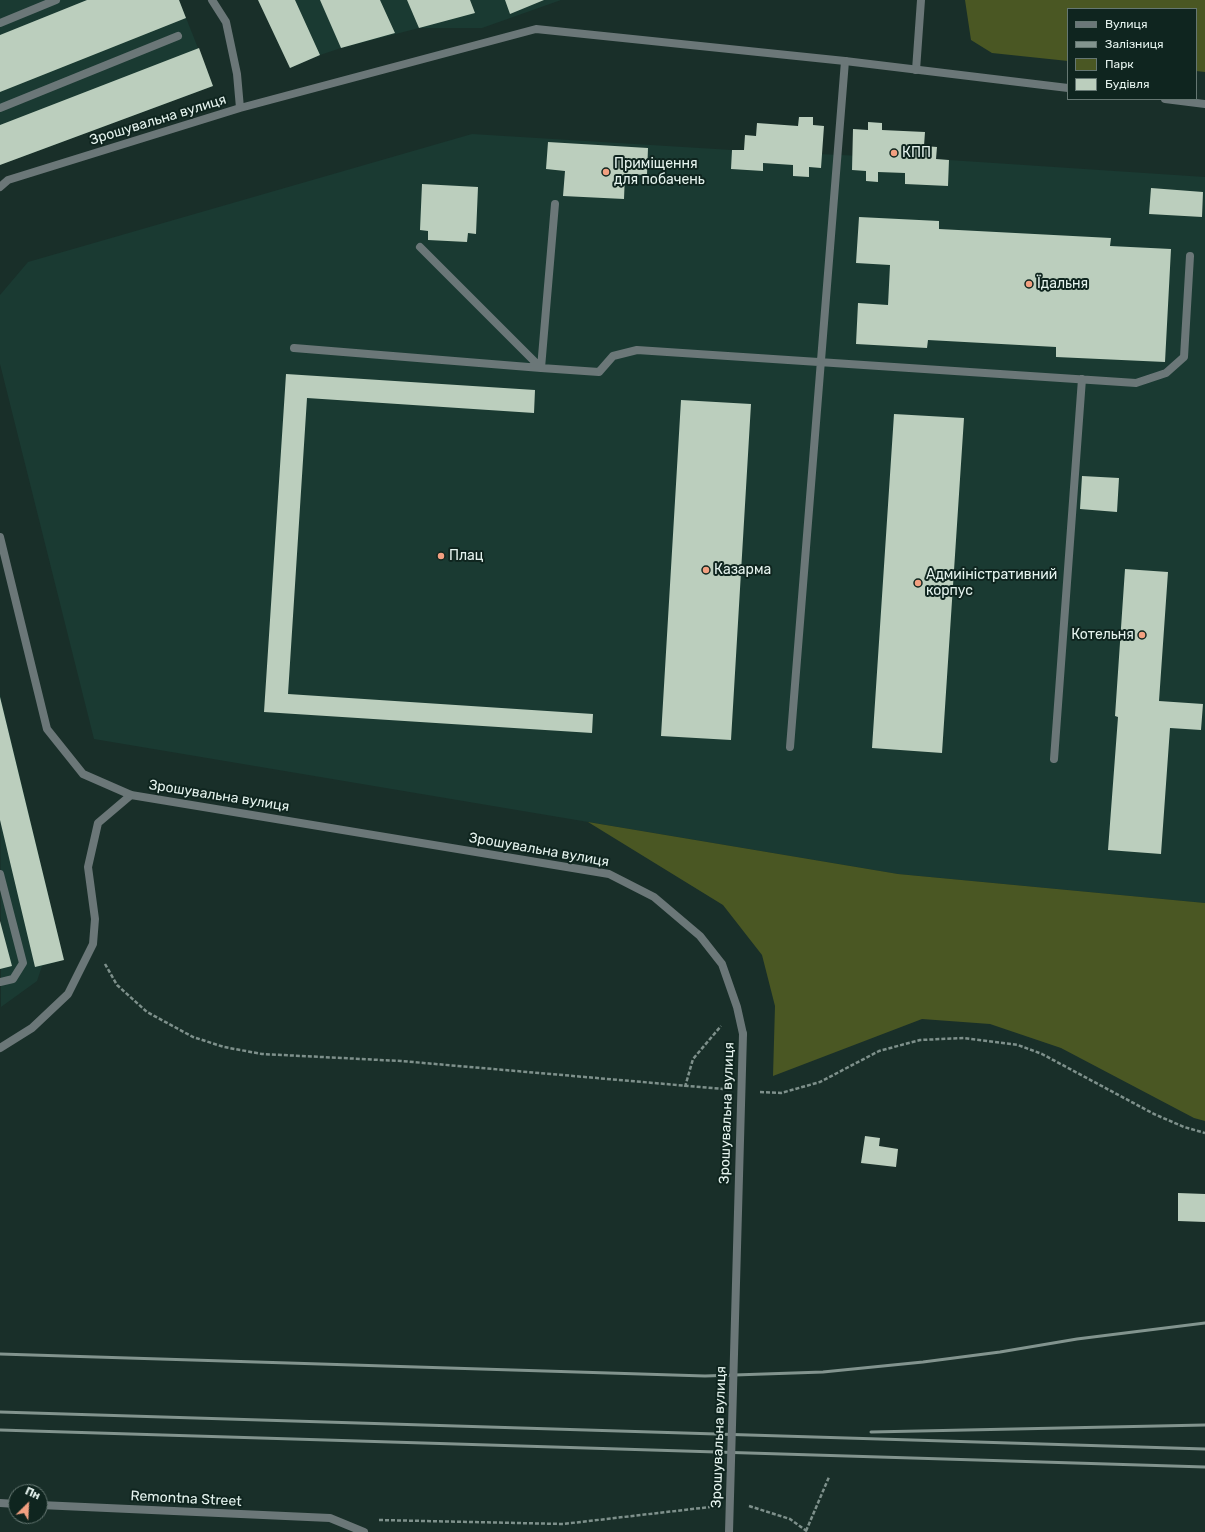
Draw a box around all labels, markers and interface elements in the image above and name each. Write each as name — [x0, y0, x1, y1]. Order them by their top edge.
legend — [1067, 8, 1197, 100]
text: Вулиця — [1105, 17, 1147, 31]
text: Залізниця — [1105, 37, 1164, 51]
text: Парк — [1105, 57, 1134, 71]
text: Будівля — [1105, 77, 1150, 91]
street label: Зрошувальна вулиця — [88, 91, 228, 149]
place label: КПП — [902, 145, 931, 161]
marker: КПП — [889, 148, 899, 158]
place label: Приміщення для побачень — [614, 156, 705, 188]
marker: Приміщення для побачень — [601, 167, 611, 177]
place label: Їдальня — [1037, 276, 1088, 292]
marker: Їдальня — [1024, 279, 1034, 289]
place label: Плац — [449, 548, 483, 564]
marker: Плац — [436, 551, 446, 561]
place label: Казарма — [714, 562, 771, 578]
marker: Казарма — [701, 565, 711, 575]
place label: Адмиіністративний корпус — [926, 567, 1057, 600]
marker: Адмиіністративний корпус — [913, 578, 923, 588]
place label: Котельня — [1071, 627, 1134, 643]
marker: Котельня — [1137, 630, 1147, 640]
street label: Зрошувальна вулиця — [147, 777, 291, 815]
street label: Зрошувальна вулиця — [468, 829, 610, 871]
street label: Зрошувальна вулиця — [716, 1042, 738, 1184]
street label: Зрошувальна вулиця — [708, 1366, 730, 1508]
north arrow — [8, 1484, 48, 1524]
text: Пн — [23, 1484, 42, 1503]
street label: Remontna Street — [130, 1488, 242, 1510]

